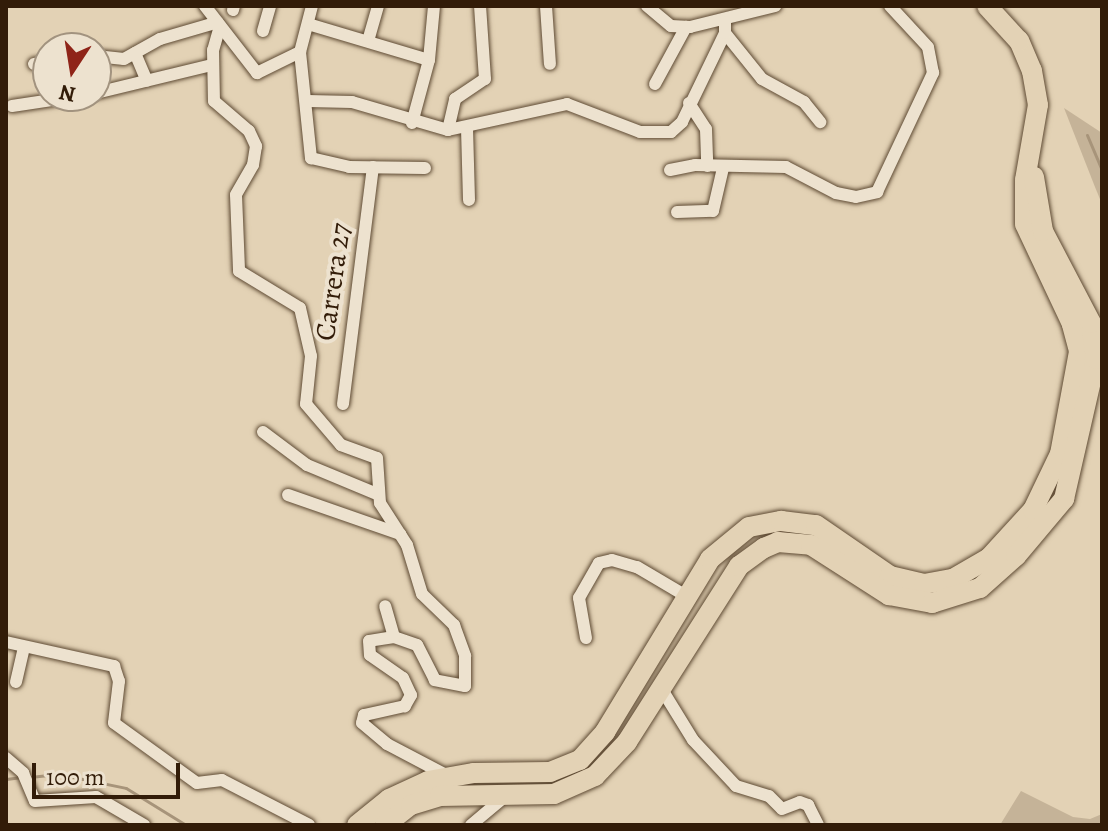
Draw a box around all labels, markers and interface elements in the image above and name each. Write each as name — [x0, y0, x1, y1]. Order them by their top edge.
north arrow — [32, 32, 112, 112]
text: N — [56, 77, 78, 110]
street label: Carrera 27 — [308, 221, 358, 343]
scale bar — [36, 747, 184, 797]
text: 100 m — [46, 761, 105, 793]

